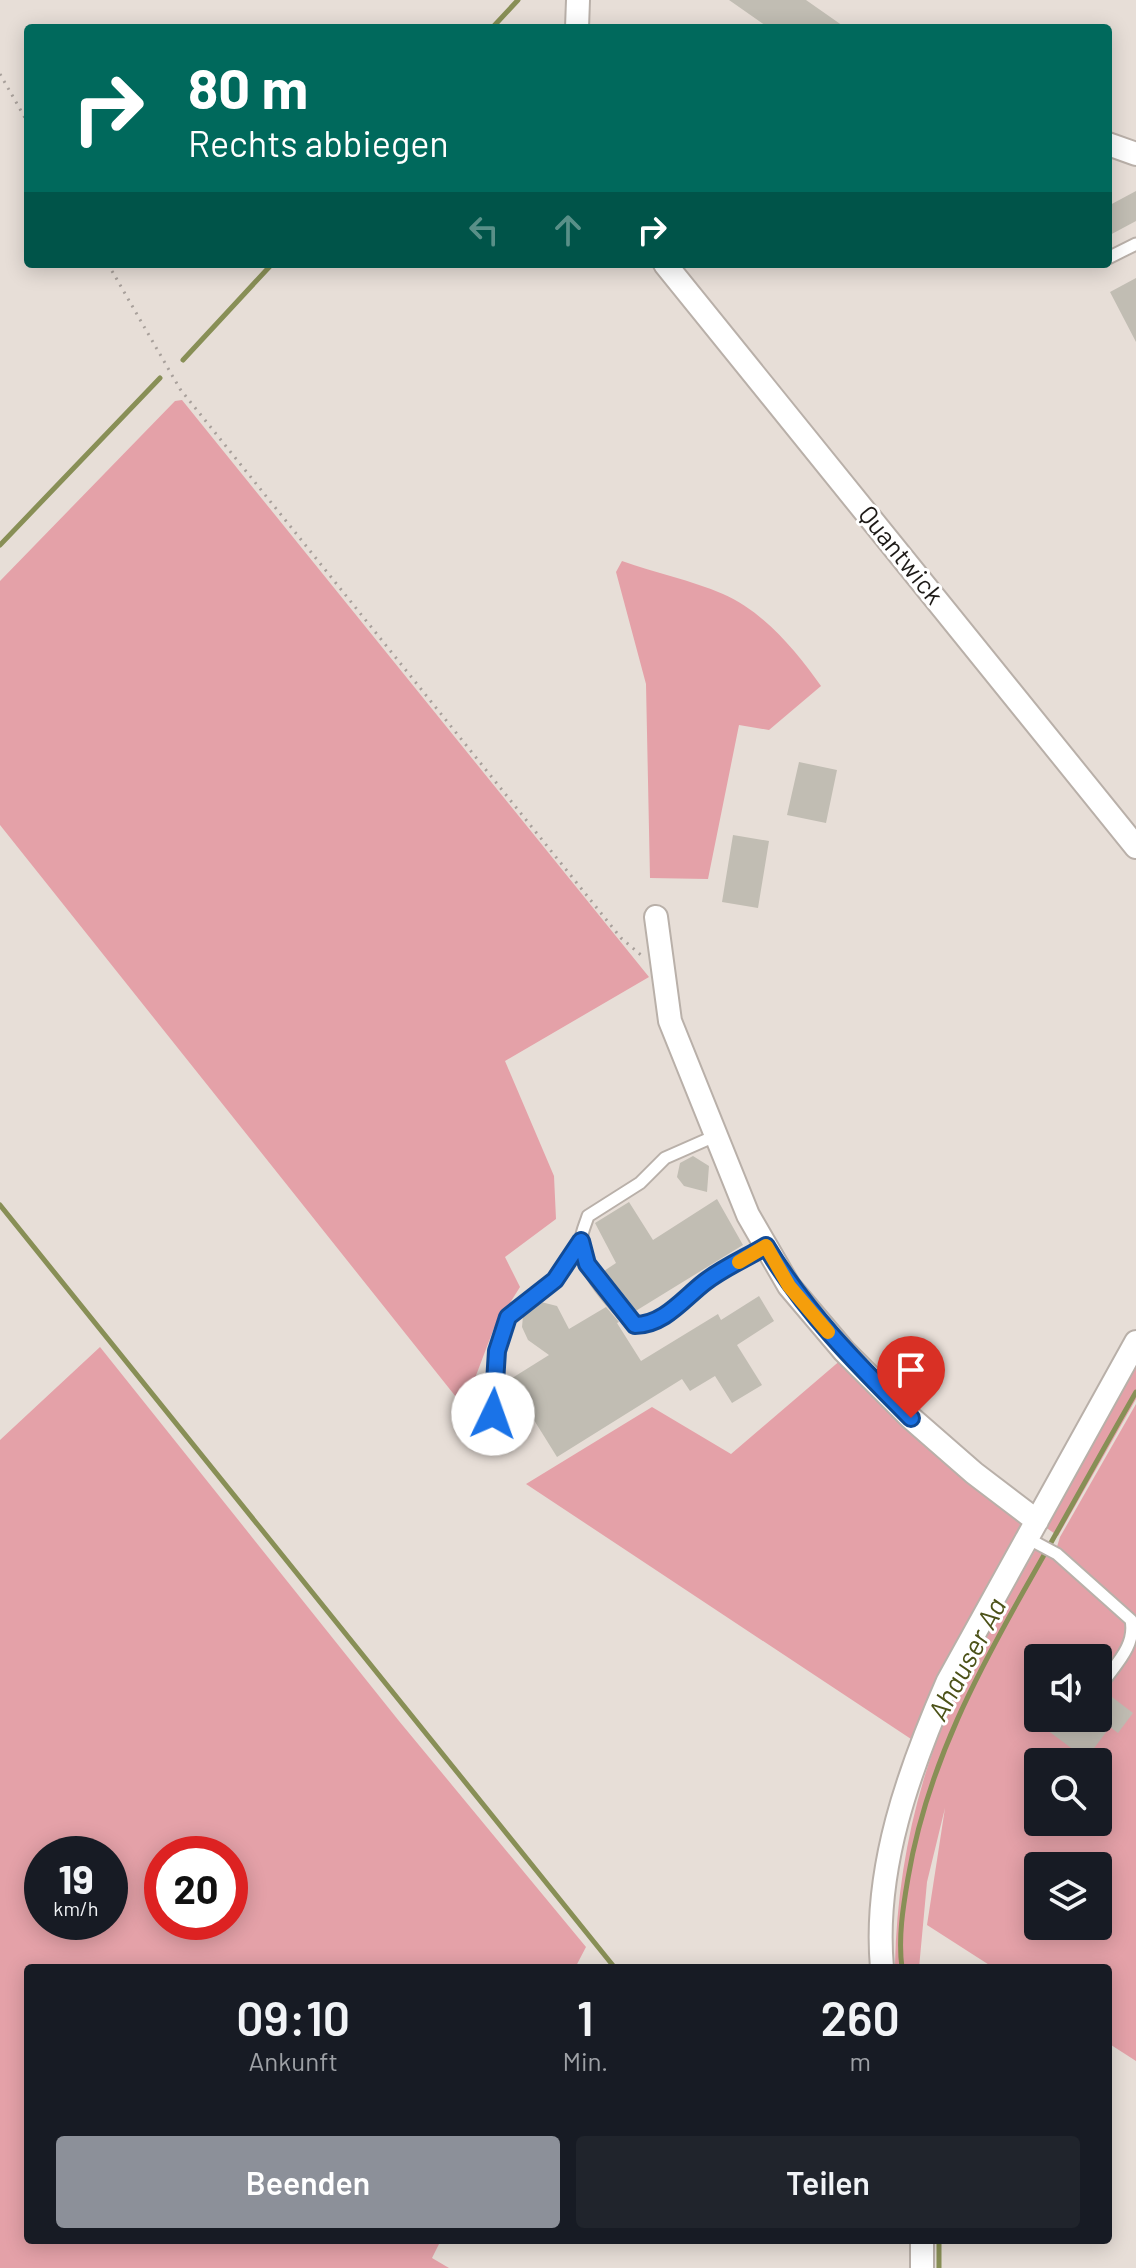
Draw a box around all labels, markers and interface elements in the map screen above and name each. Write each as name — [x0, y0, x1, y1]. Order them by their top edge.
text: 80 m — [188, 53, 308, 120]
icon: right — [56, 56, 160, 160]
text: Rechts abbiegen — [188, 121, 449, 164]
icon: left — [462, 208, 506, 252]
icon: ahead — [546, 208, 590, 252]
icon: right — [630, 208, 674, 252]
street label: Quantwick — [853, 499, 951, 610]
pin — [877, 1336, 945, 1418]
icon: arrive — [889, 1348, 933, 1392]
position arrow — [451, 1372, 535, 1456]
water label: Ahauser Aa — [920, 1591, 1013, 1726]
map controls — [1024, 1644, 1112, 1940]
button: sound — [1024, 1644, 1112, 1732]
button: search — [1024, 1748, 1112, 1836]
speed limit sign: 20 — [144, 1836, 248, 1940]
button: layers — [1024, 1852, 1112, 1940]
text: 19 — [58, 1854, 94, 1902]
text: km/h — [53, 1896, 99, 1920]
text: 09:10 — [236, 1988, 350, 2046]
text: 1 — [577, 1988, 594, 2046]
text: 260 — [821, 1988, 900, 2046]
text: Ankunft — [248, 2045, 338, 2076]
text: Min. — [562, 2045, 608, 2076]
text: m — [849, 2045, 871, 2076]
button: Beenden — [56, 2136, 560, 2228]
button: Teilen — [576, 2136, 1080, 2228]

